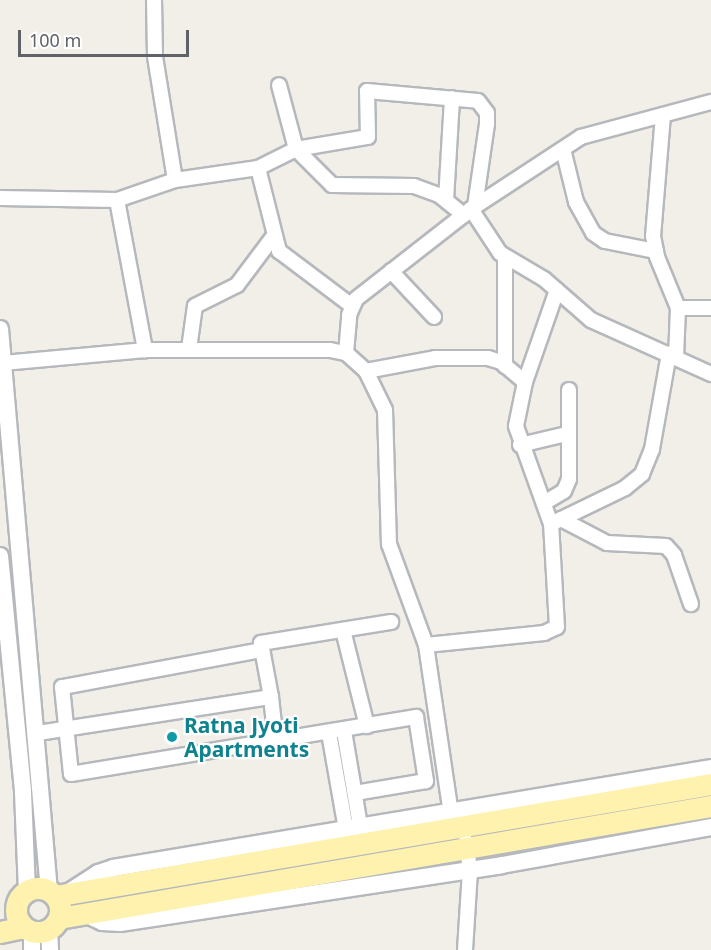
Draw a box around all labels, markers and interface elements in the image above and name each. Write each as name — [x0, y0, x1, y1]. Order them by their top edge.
scale bar — [21, 18, 192, 56]
text: 100 m — [29, 28, 81, 52]
place label: Ratna Jyoti Apartments — [184, 712, 309, 762]
marker: Ratna Jyoti Apartments — [165, 730, 179, 744]

